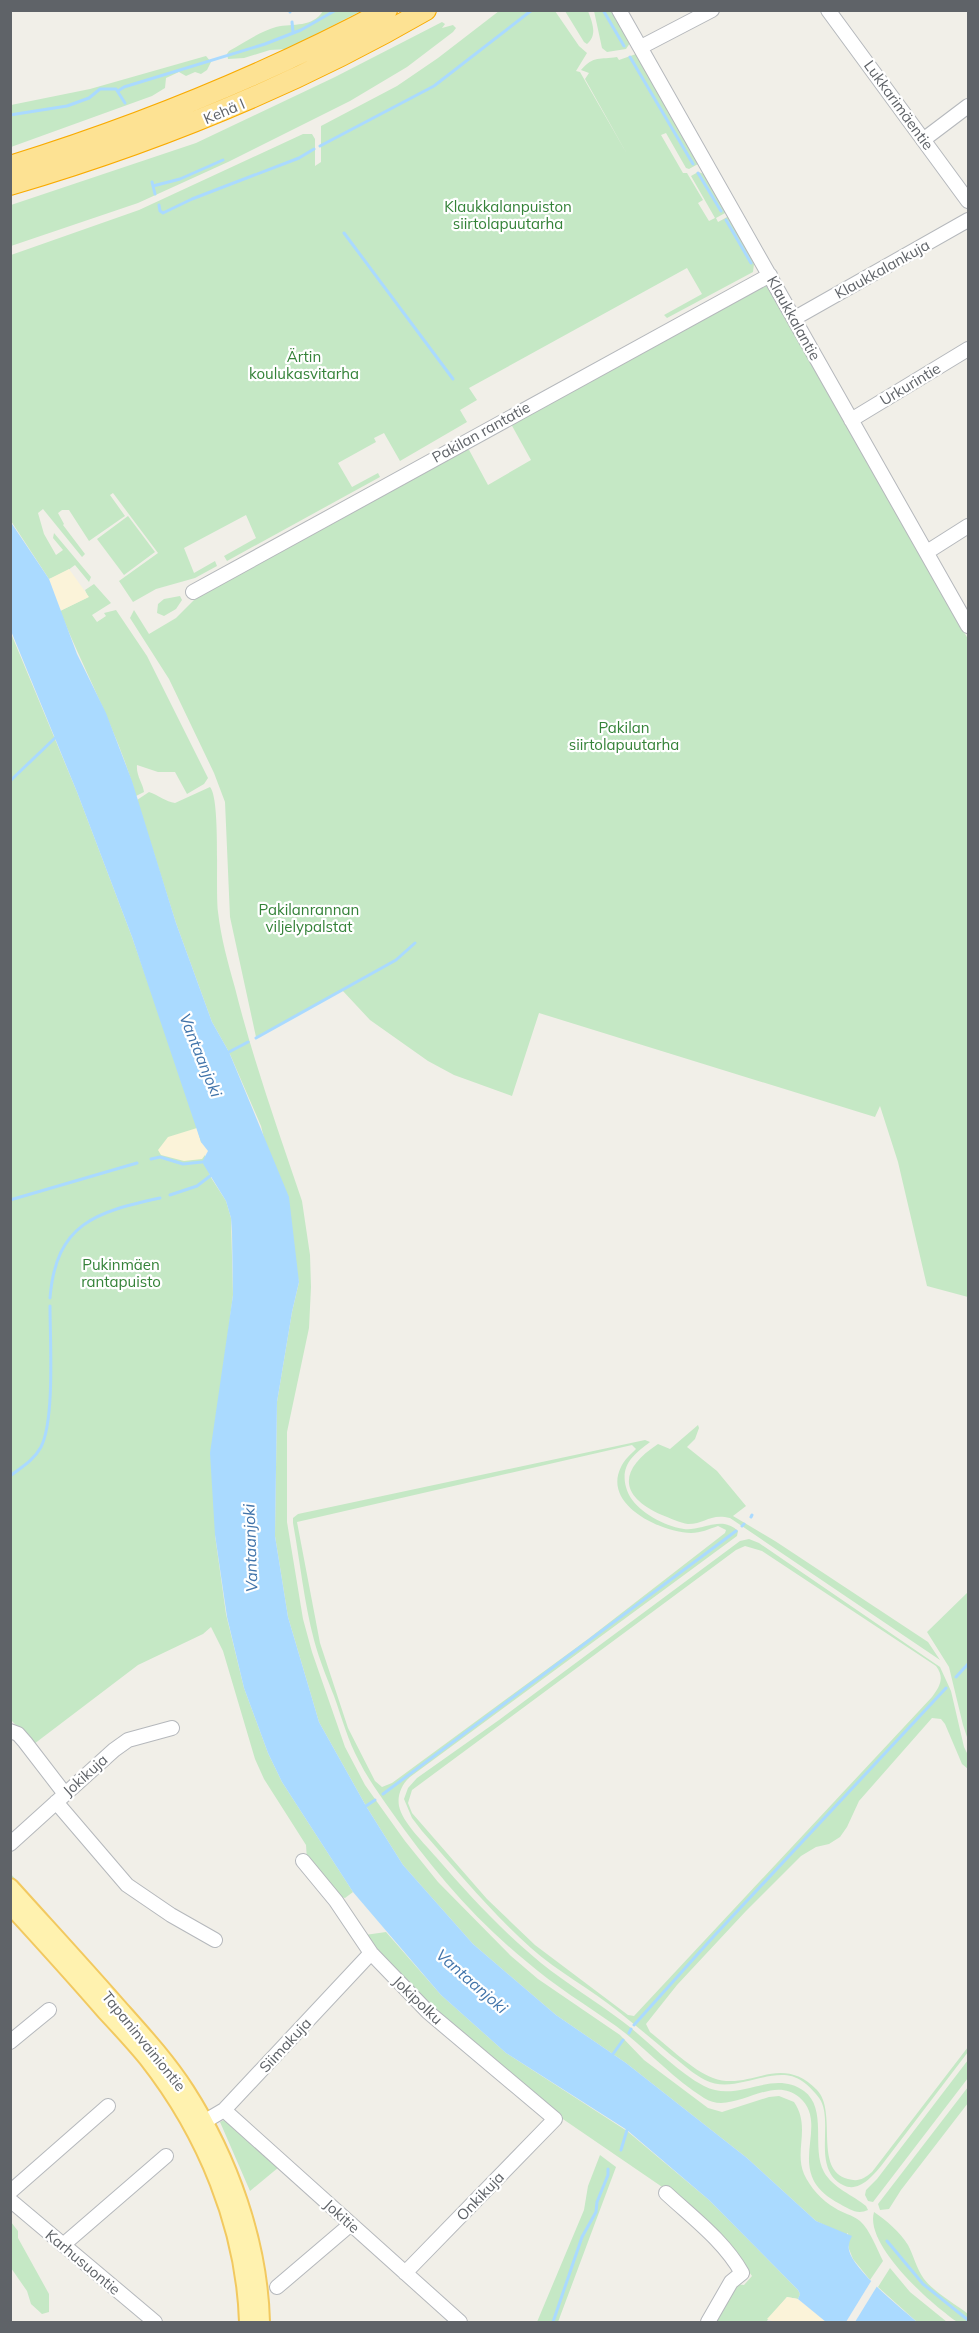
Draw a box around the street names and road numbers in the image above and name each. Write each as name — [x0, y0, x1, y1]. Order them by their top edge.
street label: Lukkarimäentie — [860, 56, 938, 154]
street label: Kehä I — [200, 94, 248, 128]
street label: Klaukkalankuja — [831, 235, 933, 303]
street label: Klaukkalantie — [763, 273, 825, 363]
street label: Urkurintie — [876, 358, 944, 410]
street label: Pakilan rantatie — [429, 397, 533, 467]
street label: Jokikuja — [59, 1750, 111, 1800]
street label: Jokipolku — [389, 1972, 447, 2028]
street label: Tapaninvainiontie — [98, 1987, 190, 2095]
street label: Siimakuja — [255, 2014, 315, 2076]
street label: Onkikuja — [452, 2168, 508, 2224]
street label: Jokitie — [320, 2195, 364, 2237]
street label: Karhusuontie — [42, 2225, 124, 2299]

